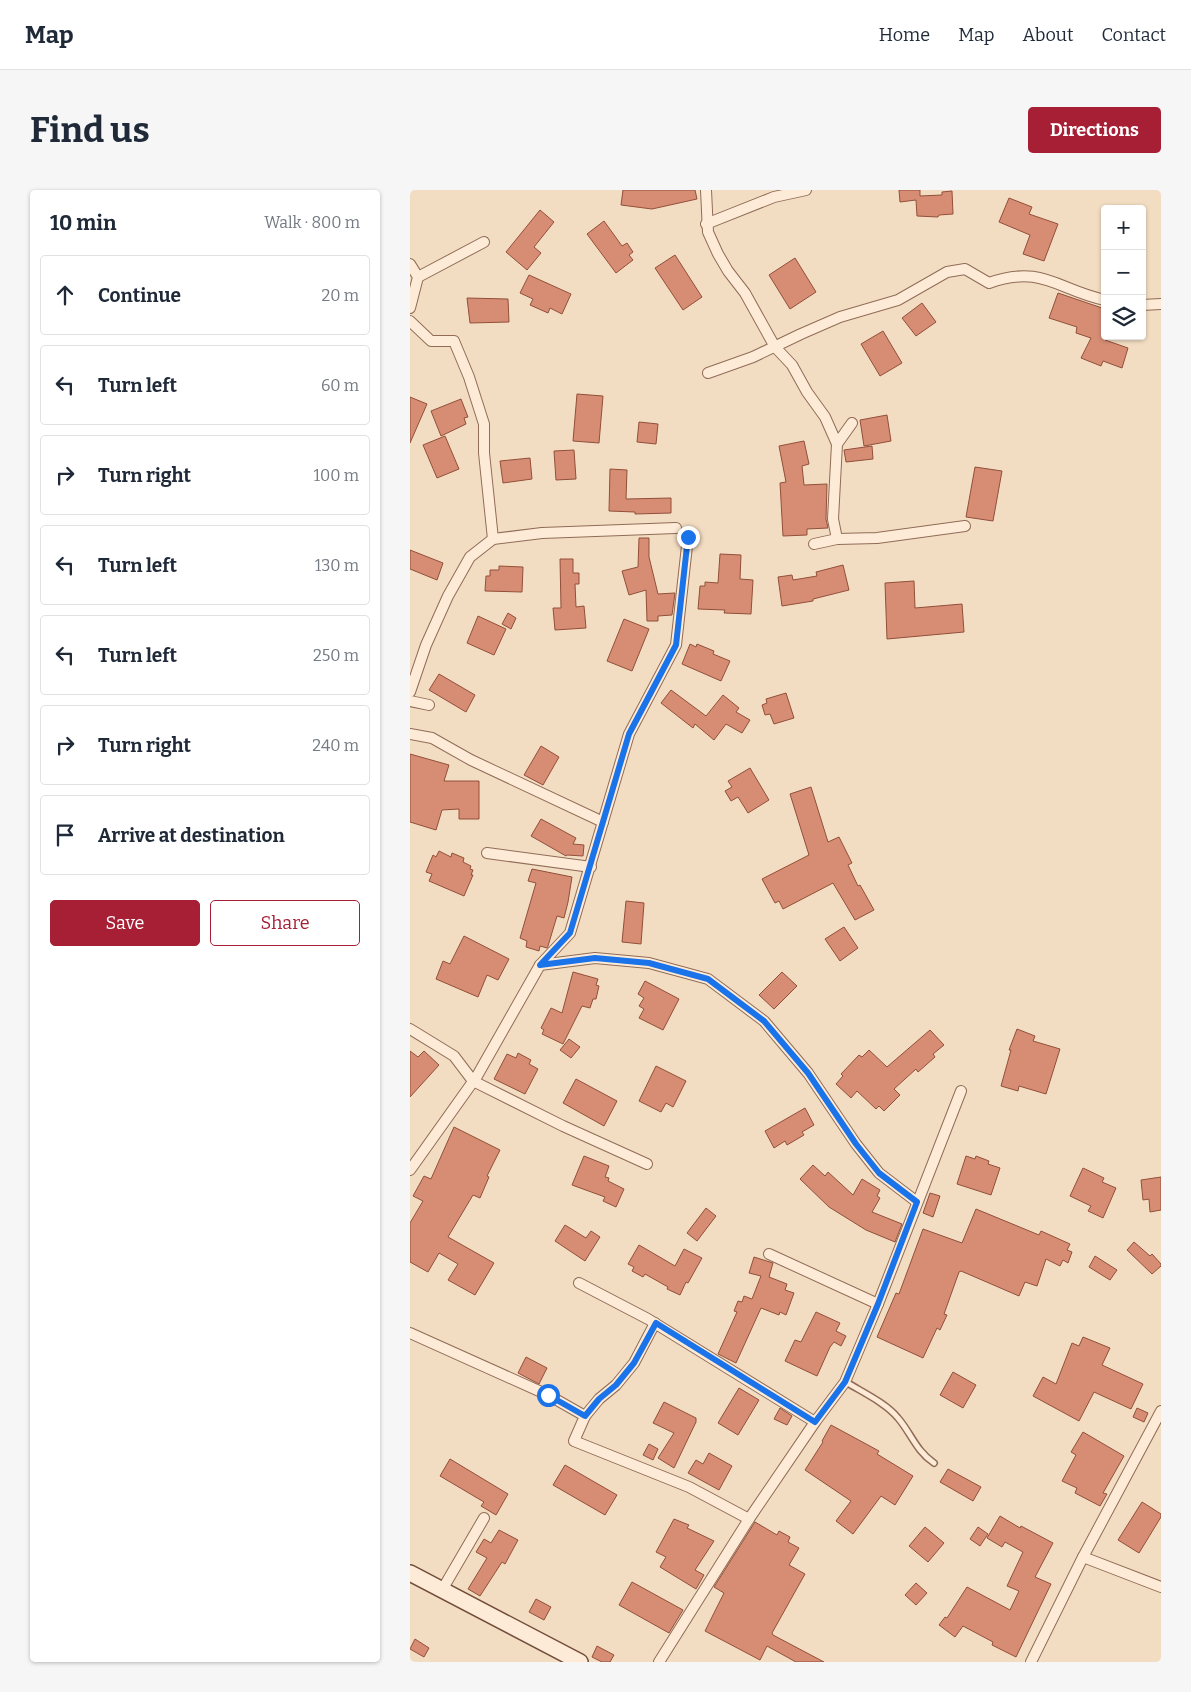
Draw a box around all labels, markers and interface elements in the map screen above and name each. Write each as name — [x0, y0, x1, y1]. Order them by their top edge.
text: Map — [25, 21, 74, 49]
text: Home — [879, 24, 930, 46]
text: Map — [958, 24, 994, 46]
text: About — [1022, 24, 1073, 46]
text: Contact — [1101, 24, 1166, 46]
button: Directions — [1028, 107, 1161, 153]
text: Find us — [30, 109, 150, 151]
map controls — [1101, 205, 1146, 340]
button: + — [1101, 205, 1146, 250]
text: 10 min — [50, 210, 116, 236]
text: Walk · 800 m — [264, 213, 360, 232]
button: − — [1101, 250, 1146, 295]
icon: ahead — [51, 281, 79, 309]
text: Continue — [98, 284, 181, 307]
text: 20 m — [322, 286, 359, 305]
button: layers — [1101, 295, 1146, 340]
icon: left — [51, 371, 79, 399]
text: Turn left — [98, 374, 177, 397]
text: 60 m — [321, 376, 359, 395]
icon: right — [51, 461, 79, 489]
text: Turn right — [98, 464, 191, 487]
text: 100 m — [314, 466, 359, 485]
route end — [677, 526, 700, 549]
icon: left — [51, 551, 79, 579]
text: Turn left — [98, 554, 177, 577]
text: 130 m — [315, 556, 359, 575]
icon: left — [51, 641, 79, 669]
text: Turn left — [98, 644, 177, 667]
text: 250 m — [313, 646, 359, 665]
icon: right — [51, 731, 79, 759]
text: Turn right — [98, 734, 191, 757]
text: 240 m — [312, 736, 359, 755]
icon: arrive — [51, 821, 79, 849]
text: Arrive at destination — [98, 824, 285, 847]
button: Save — [50, 900, 200, 946]
button: Share — [210, 900, 360, 946]
route start — [537, 1384, 560, 1407]

